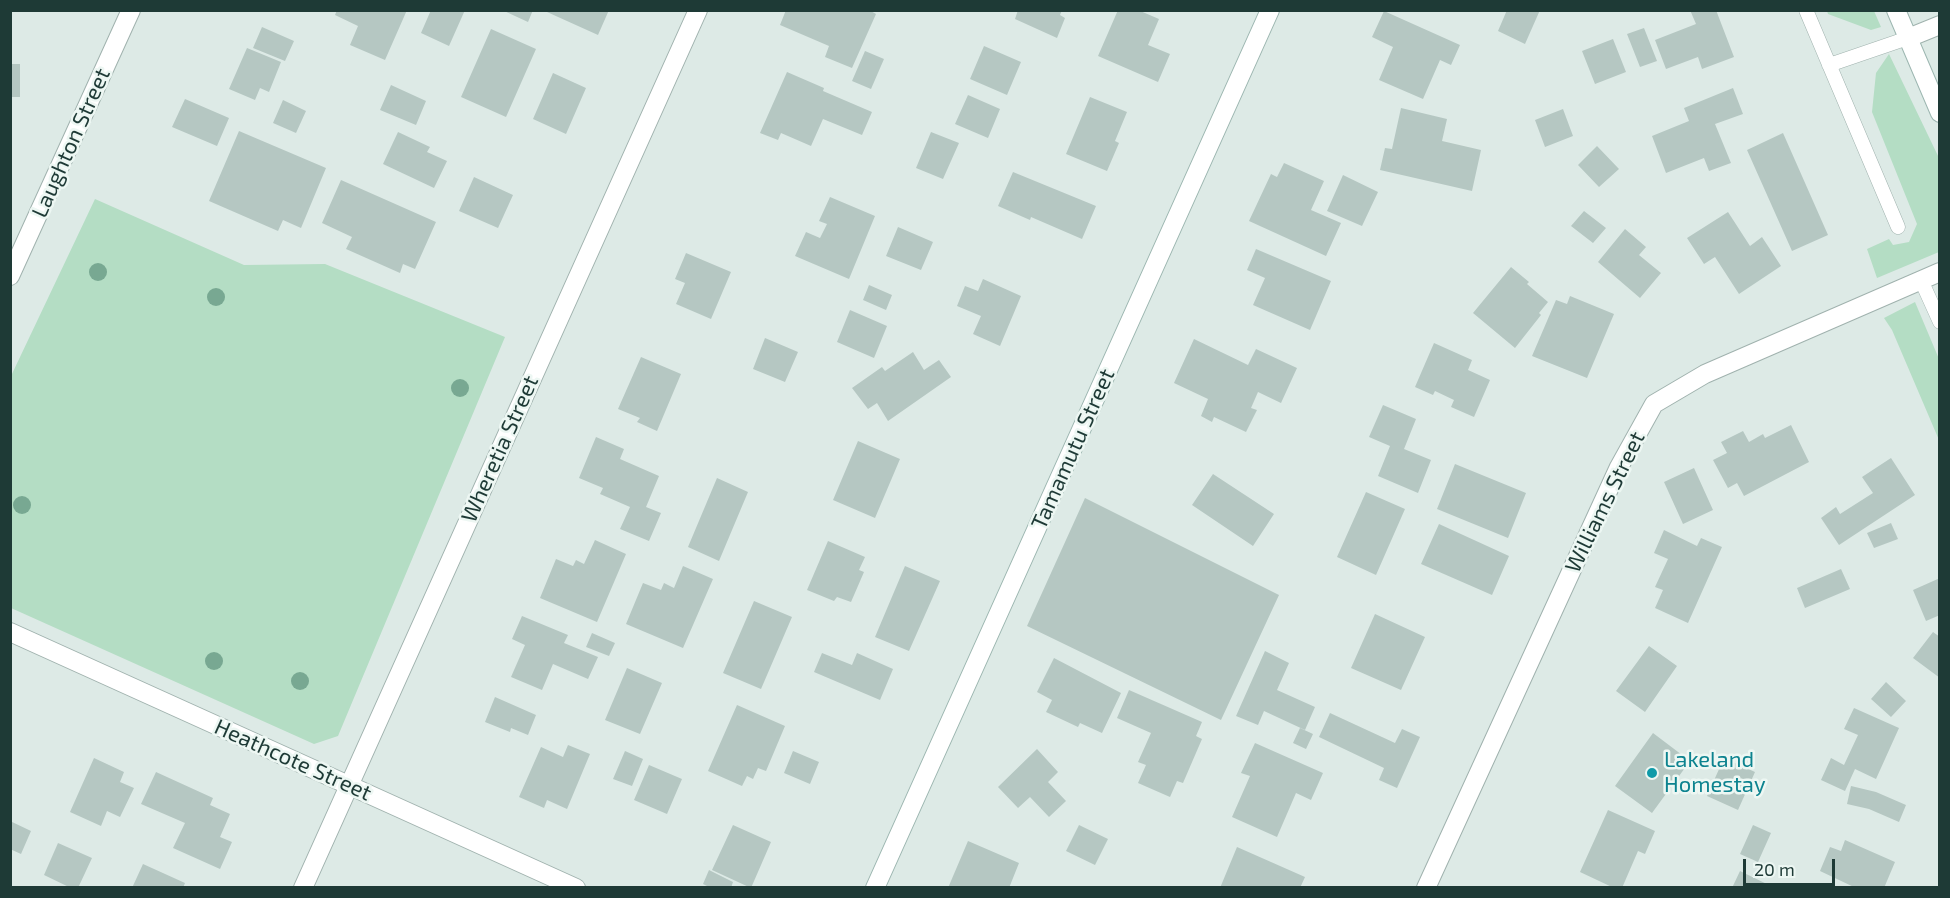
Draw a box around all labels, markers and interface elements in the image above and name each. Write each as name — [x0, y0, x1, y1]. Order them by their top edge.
street label: Laughton Street — [26, 64, 116, 222]
street label: Tamamutu Street — [1026, 365, 1120, 533]
street label: Wheretia Street — [456, 372, 544, 526]
street label: Williams Street — [1560, 427, 1650, 577]
street label: Heathcote Street — [210, 714, 376, 806]
place label: Lakeland Homestay — [1664, 747, 1766, 798]
marker: Lakeland Homestay — [1645, 766, 1659, 780]
scale bar — [1746, 847, 1838, 885]
text: 20 m — [1754, 858, 1795, 880]

